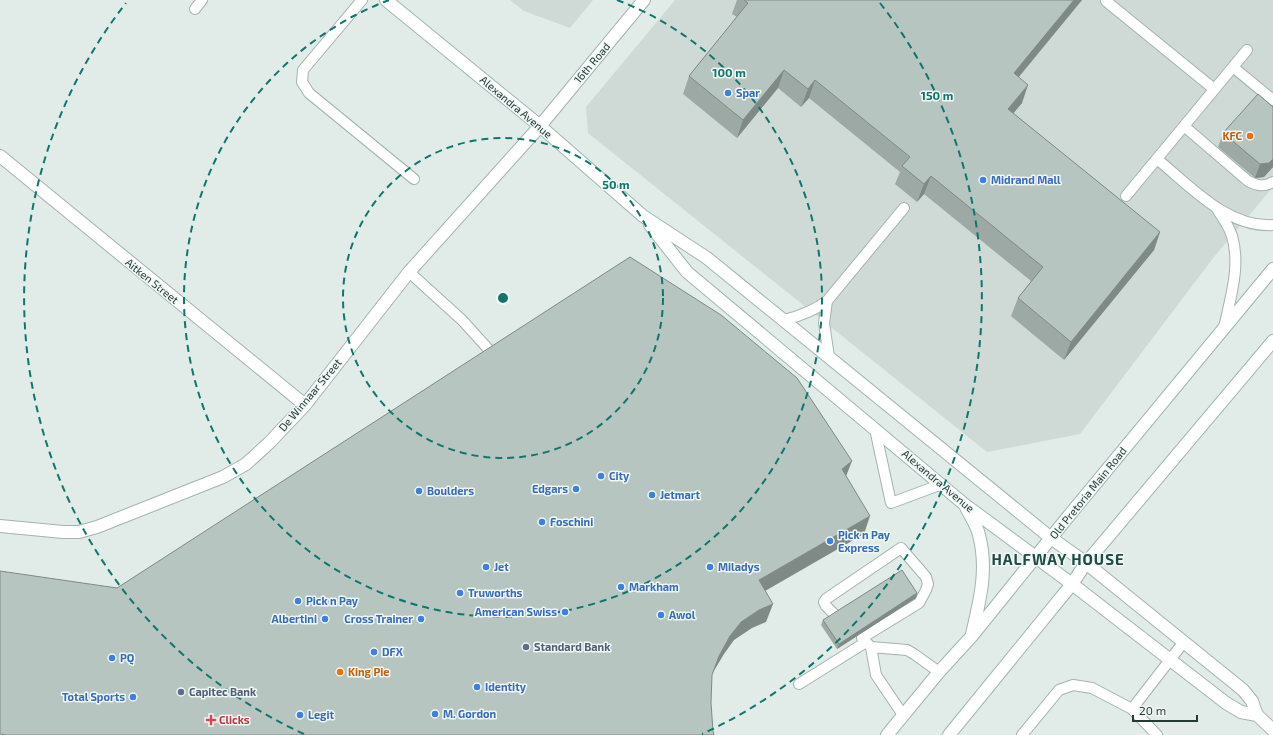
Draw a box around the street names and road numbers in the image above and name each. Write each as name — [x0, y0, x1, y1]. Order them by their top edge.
street label: 16th Road — [571, 40, 612, 86]
street label: Alexandra Avenue — [478, 73, 555, 141]
street label: Aitken Street — [123, 255, 181, 306]
street label: De Winnaar Street — [275, 356, 344, 434]
street label: Old Pretoria Main Road — [1046, 444, 1129, 541]
street label: Alexandra Avenue — [900, 447, 977, 515]

